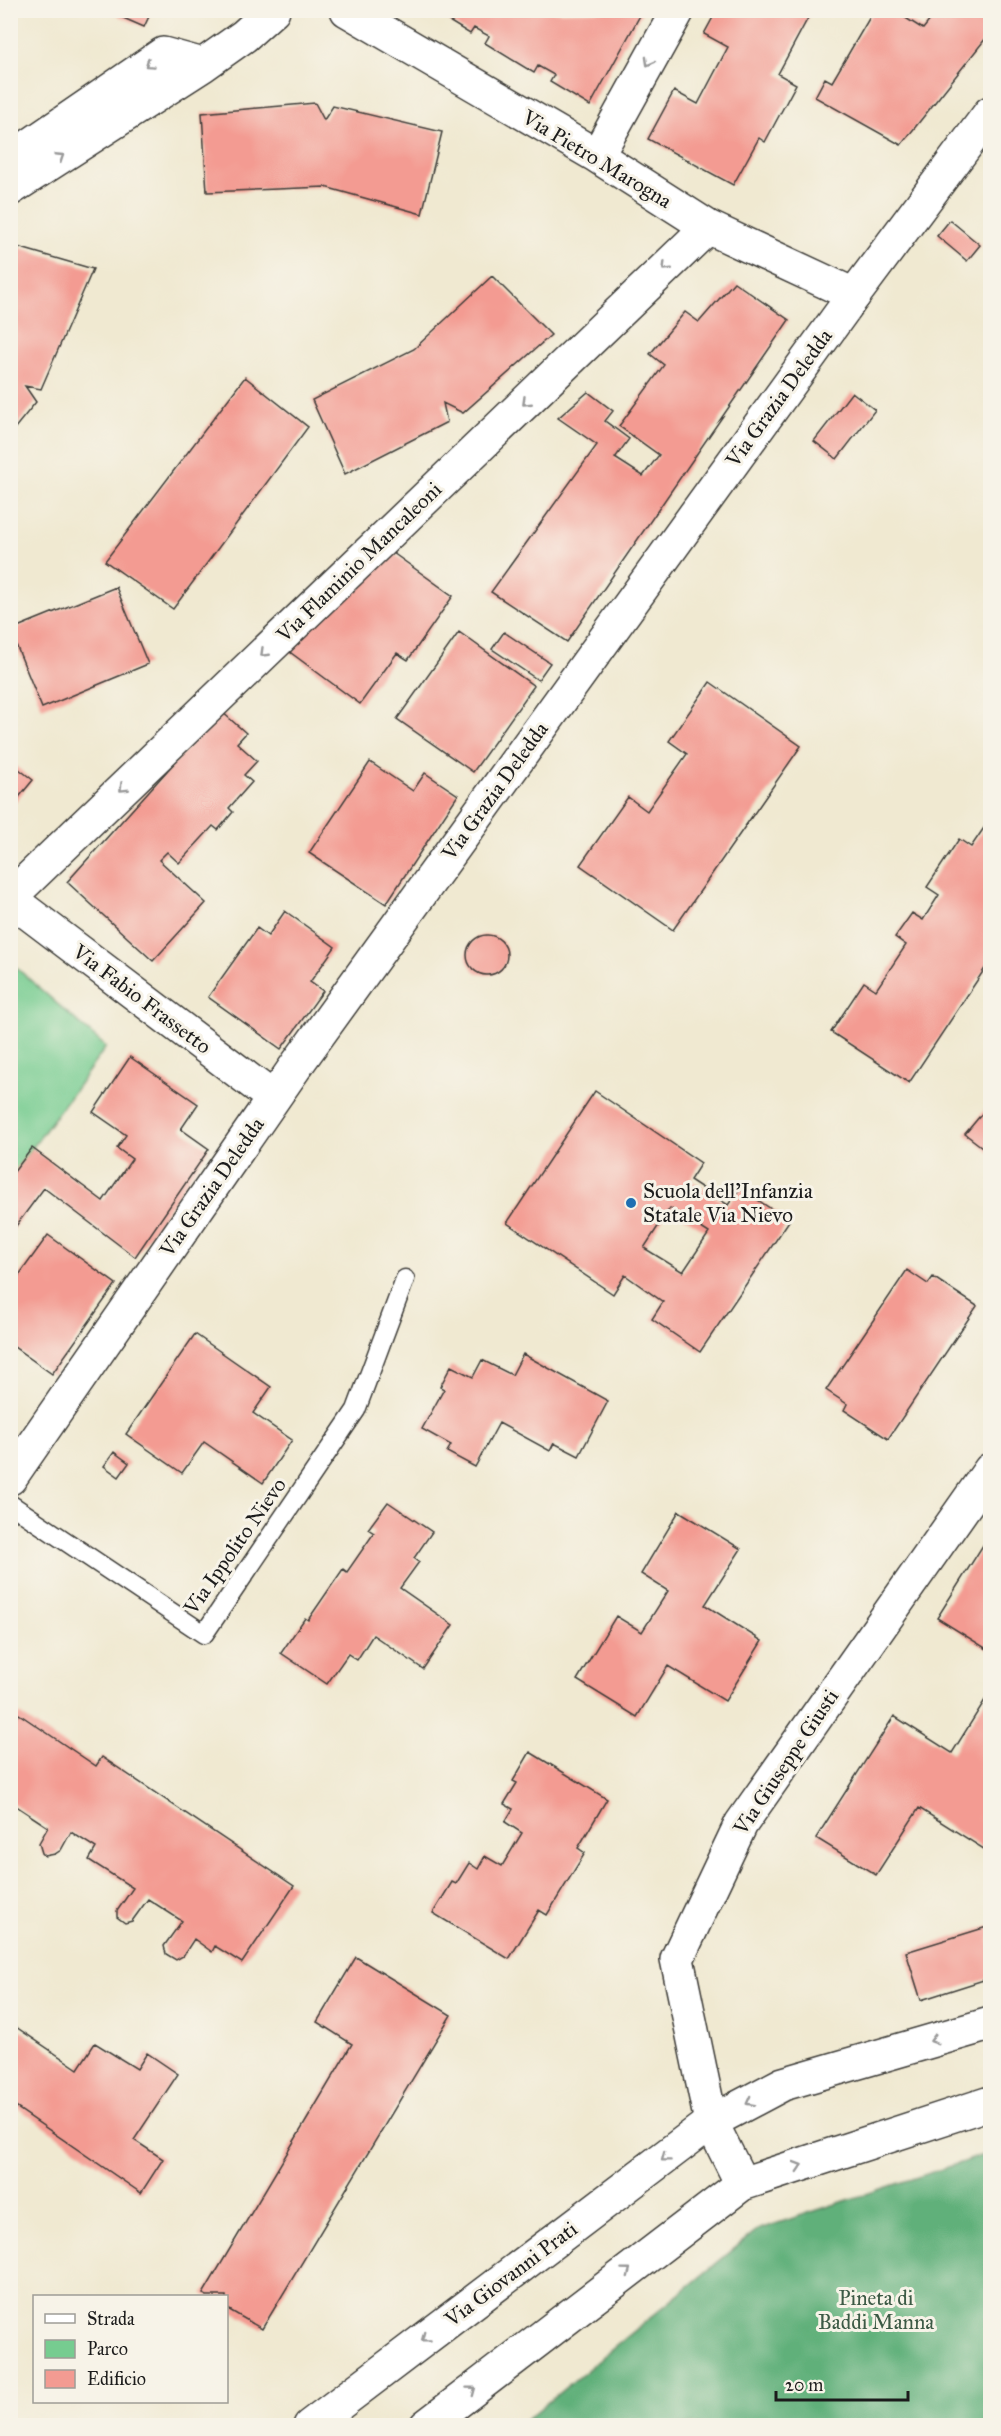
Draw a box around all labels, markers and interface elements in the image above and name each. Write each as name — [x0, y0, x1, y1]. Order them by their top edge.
one-way arrow — [645, 55, 657, 66]
one-way arrow — [145, 57, 156, 68]
street label: Via Pietro Marogna — [517, 104, 677, 214]
one-way arrow — [53, 153, 64, 164]
one-way arrow — [663, 260, 673, 271]
street label: Via Grazia Deledda — [720, 324, 838, 473]
one-way arrow — [522, 395, 532, 406]
street label: Via Flaminio Mancaleoni — [270, 476, 447, 648]
one-way arrow — [260, 646, 271, 657]
street label: Via Grazia Deledda — [436, 717, 554, 866]
one-way arrow — [119, 781, 130, 792]
street label: Via Fabio Frassetto — [67, 938, 217, 1060]
street label: Via Grazia Deledda — [154, 1112, 270, 1263]
place label: Scuola dell'Infanzia Statale Via Nievo — [643, 1178, 813, 1228]
marker: Scuola dell'Infanzia Statale Via Nievo — [624, 1196, 638, 1210]
street label: Via Ippolito Nievo — [178, 1472, 292, 1620]
street label: Via Giuseppe Giusti — [727, 1684, 844, 1840]
one-way arrow — [929, 2033, 940, 2045]
one-way arrow — [746, 2095, 756, 2106]
one-way arrow — [660, 2150, 671, 2161]
one-way arrow — [792, 2160, 803, 2173]
street label: Via Giovanni Prati — [439, 2216, 583, 2333]
one-way arrow — [620, 2268, 631, 2279]
park label: Pineta di Baddi Manna — [818, 2285, 934, 2335]
legend — [33, 2295, 228, 2403]
text: Strada — [87, 2308, 135, 2330]
one-way arrow — [421, 2331, 432, 2342]
text: Parco — [87, 2338, 128, 2360]
scale bar — [776, 2364, 908, 2402]
text: Edificio — [87, 2368, 146, 2390]
text: 20 m — [785, 2374, 823, 2396]
one-way arrow — [466, 2386, 477, 2397]

